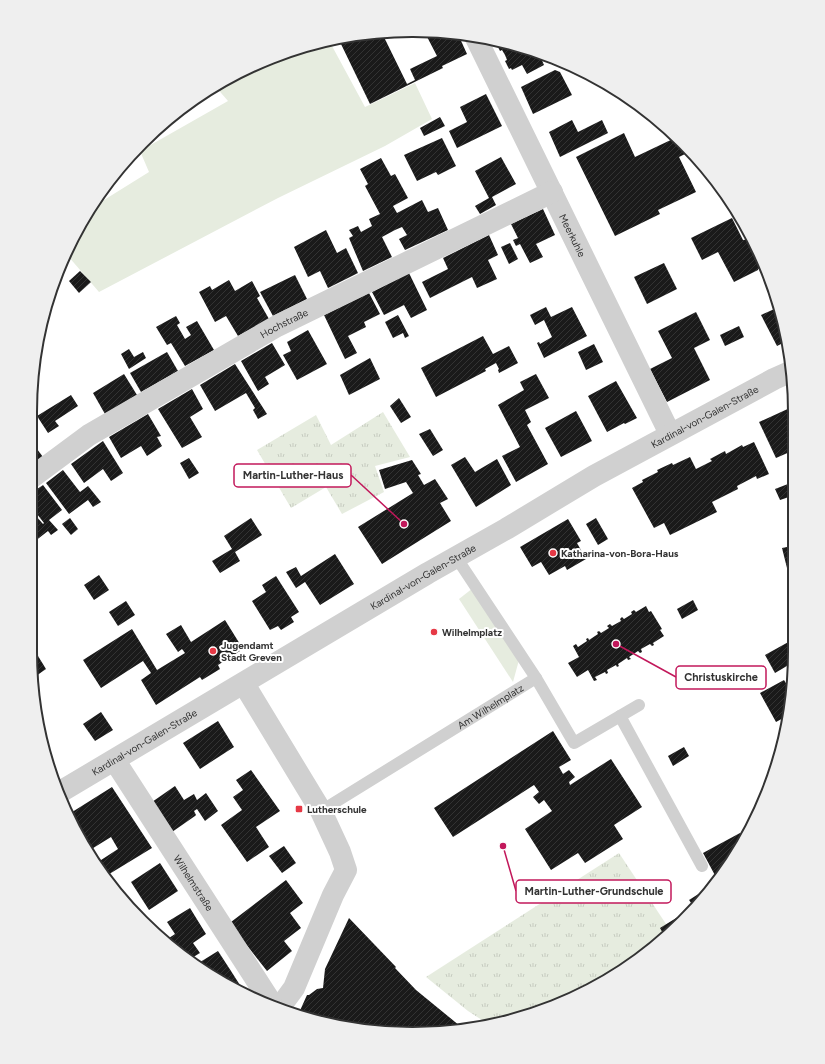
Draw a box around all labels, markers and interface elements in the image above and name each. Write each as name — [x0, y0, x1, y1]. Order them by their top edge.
street label: Meerkuhle — [556, 212, 589, 260]
street label: Hochstraße — [258, 306, 311, 341]
street label: Kardinal-von-Galen-Straße — [649, 382, 761, 451]
callout: Martin-Luther-Haus — [234, 464, 351, 487]
text: Martin-Luther-Haus — [243, 469, 343, 482]
street label: Kardinal-von-Galen-Straße — [368, 541, 479, 613]
place label: Katharina-von-Bora-Haus — [561, 547, 679, 560]
marker: Katharina-von-Bora-Haus — [548, 548, 558, 558]
place label: Wilhelmplatz — [442, 626, 502, 639]
marker: Wilhelmplatz — [429, 627, 439, 637]
place label: Jugendamt Stadt Greven — [221, 639, 282, 664]
marker: Jugendamt Stadt Greven — [208, 646, 218, 656]
callout: Christuskirche — [676, 666, 766, 689]
text: Christuskirche — [684, 671, 758, 684]
street label: Am Wilhelmplatz — [455, 681, 526, 732]
street label: Kardinal-von-Galen-Straße — [90, 706, 200, 779]
place label: Lutherschule — [307, 803, 367, 816]
marker: Lutherschule — [294, 804, 304, 814]
street label: Wilhelmstraße — [170, 853, 216, 914]
callout: Martin-Luther-Grundschule — [516, 880, 671, 903]
text: Martin-Luther-Grundschule — [525, 885, 663, 898]

